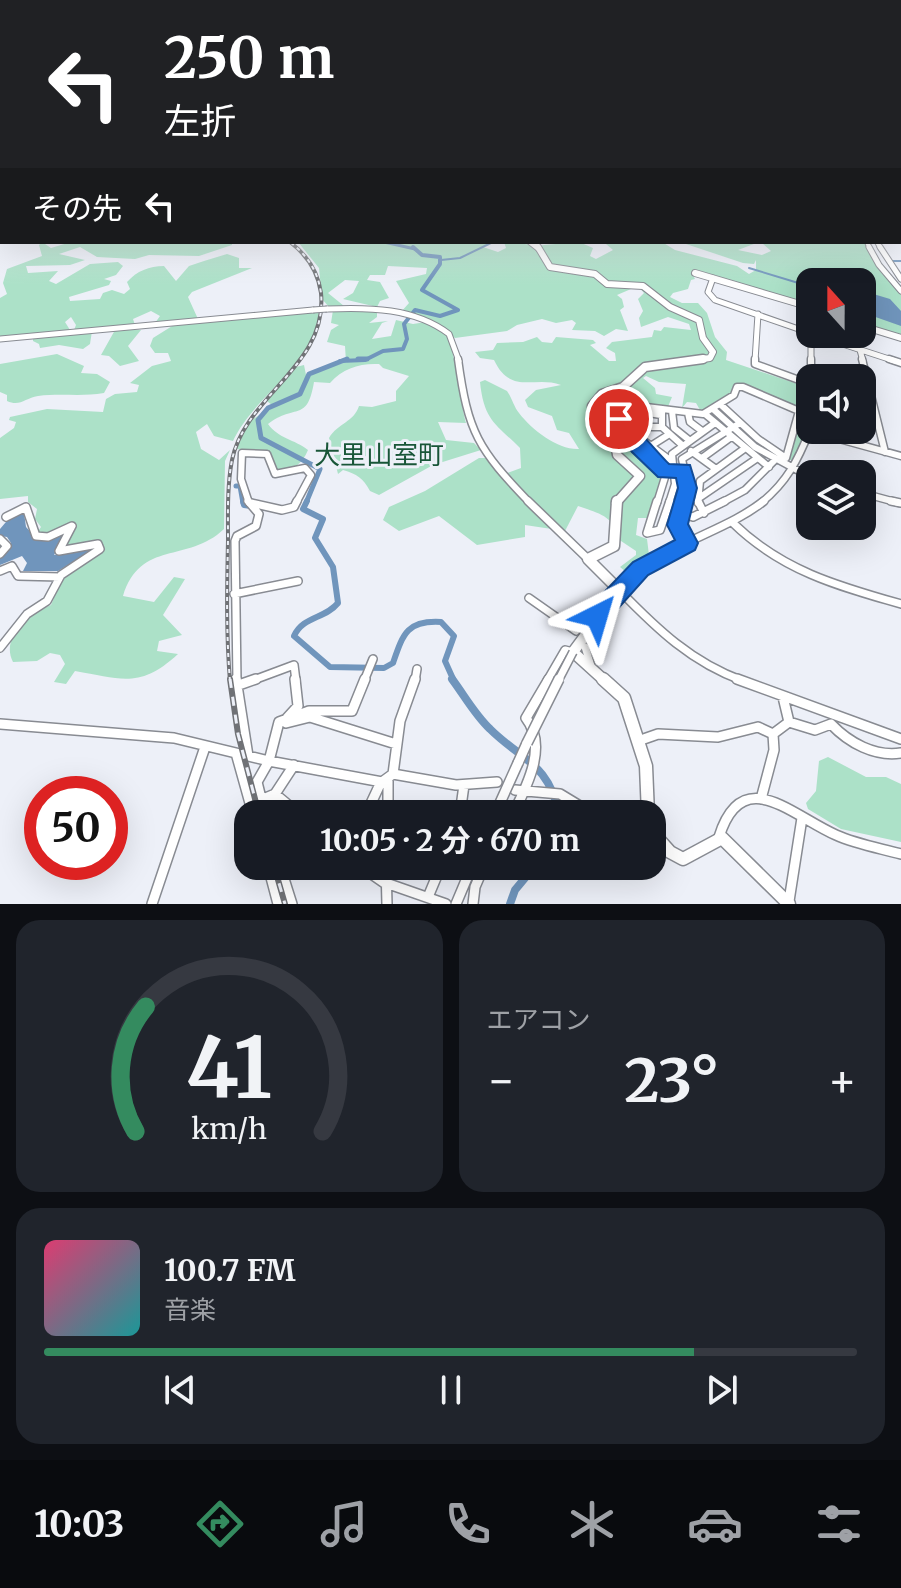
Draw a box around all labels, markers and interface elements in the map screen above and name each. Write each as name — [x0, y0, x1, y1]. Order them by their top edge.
text: 250 m — [164, 23, 334, 93]
icon: left — [32, 32, 136, 136]
text: 左折 — [164, 99, 236, 144]
icon: left — [138, 184, 182, 228]
text: その先 — [32, 189, 122, 227]
north arrow — [796, 268, 876, 348]
map controls — [796, 268, 876, 540]
button: sound — [796, 364, 876, 444]
pin — [585, 385, 653, 453]
icon: arrive — [597, 397, 641, 441]
district label: 大里山室町 — [314, 438, 444, 471]
button: layers — [796, 460, 876, 540]
position arrow — [555, 574, 639, 658]
speed limit sign: 50 — [24, 776, 128, 880]
text: 10:05 · 2 分 · 670 m — [320, 821, 580, 859]
text: エアコン — [487, 1003, 591, 1036]
text: 41 — [186, 1016, 272, 1121]
text: 23° — [624, 1043, 719, 1118]
text: − — [487, 1053, 516, 1108]
text: + — [828, 1053, 857, 1108]
text: km/h — [191, 1111, 267, 1147]
text: 100.7 FM — [164, 1251, 295, 1289]
text: 音楽 — [164, 1293, 216, 1326]
icon: previous — [158, 1368, 202, 1412]
icon: pause — [429, 1368, 473, 1412]
icon: next — [700, 1368, 744, 1412]
icon: directions — [192, 1496, 248, 1552]
icon: music — [316, 1496, 372, 1552]
icon: phone — [440, 1496, 496, 1552]
icon: climate — [564, 1496, 620, 1552]
icon: car — [687, 1496, 743, 1552]
icon: filters — [811, 1496, 867, 1552]
text: 10:03 — [34, 1502, 124, 1547]

